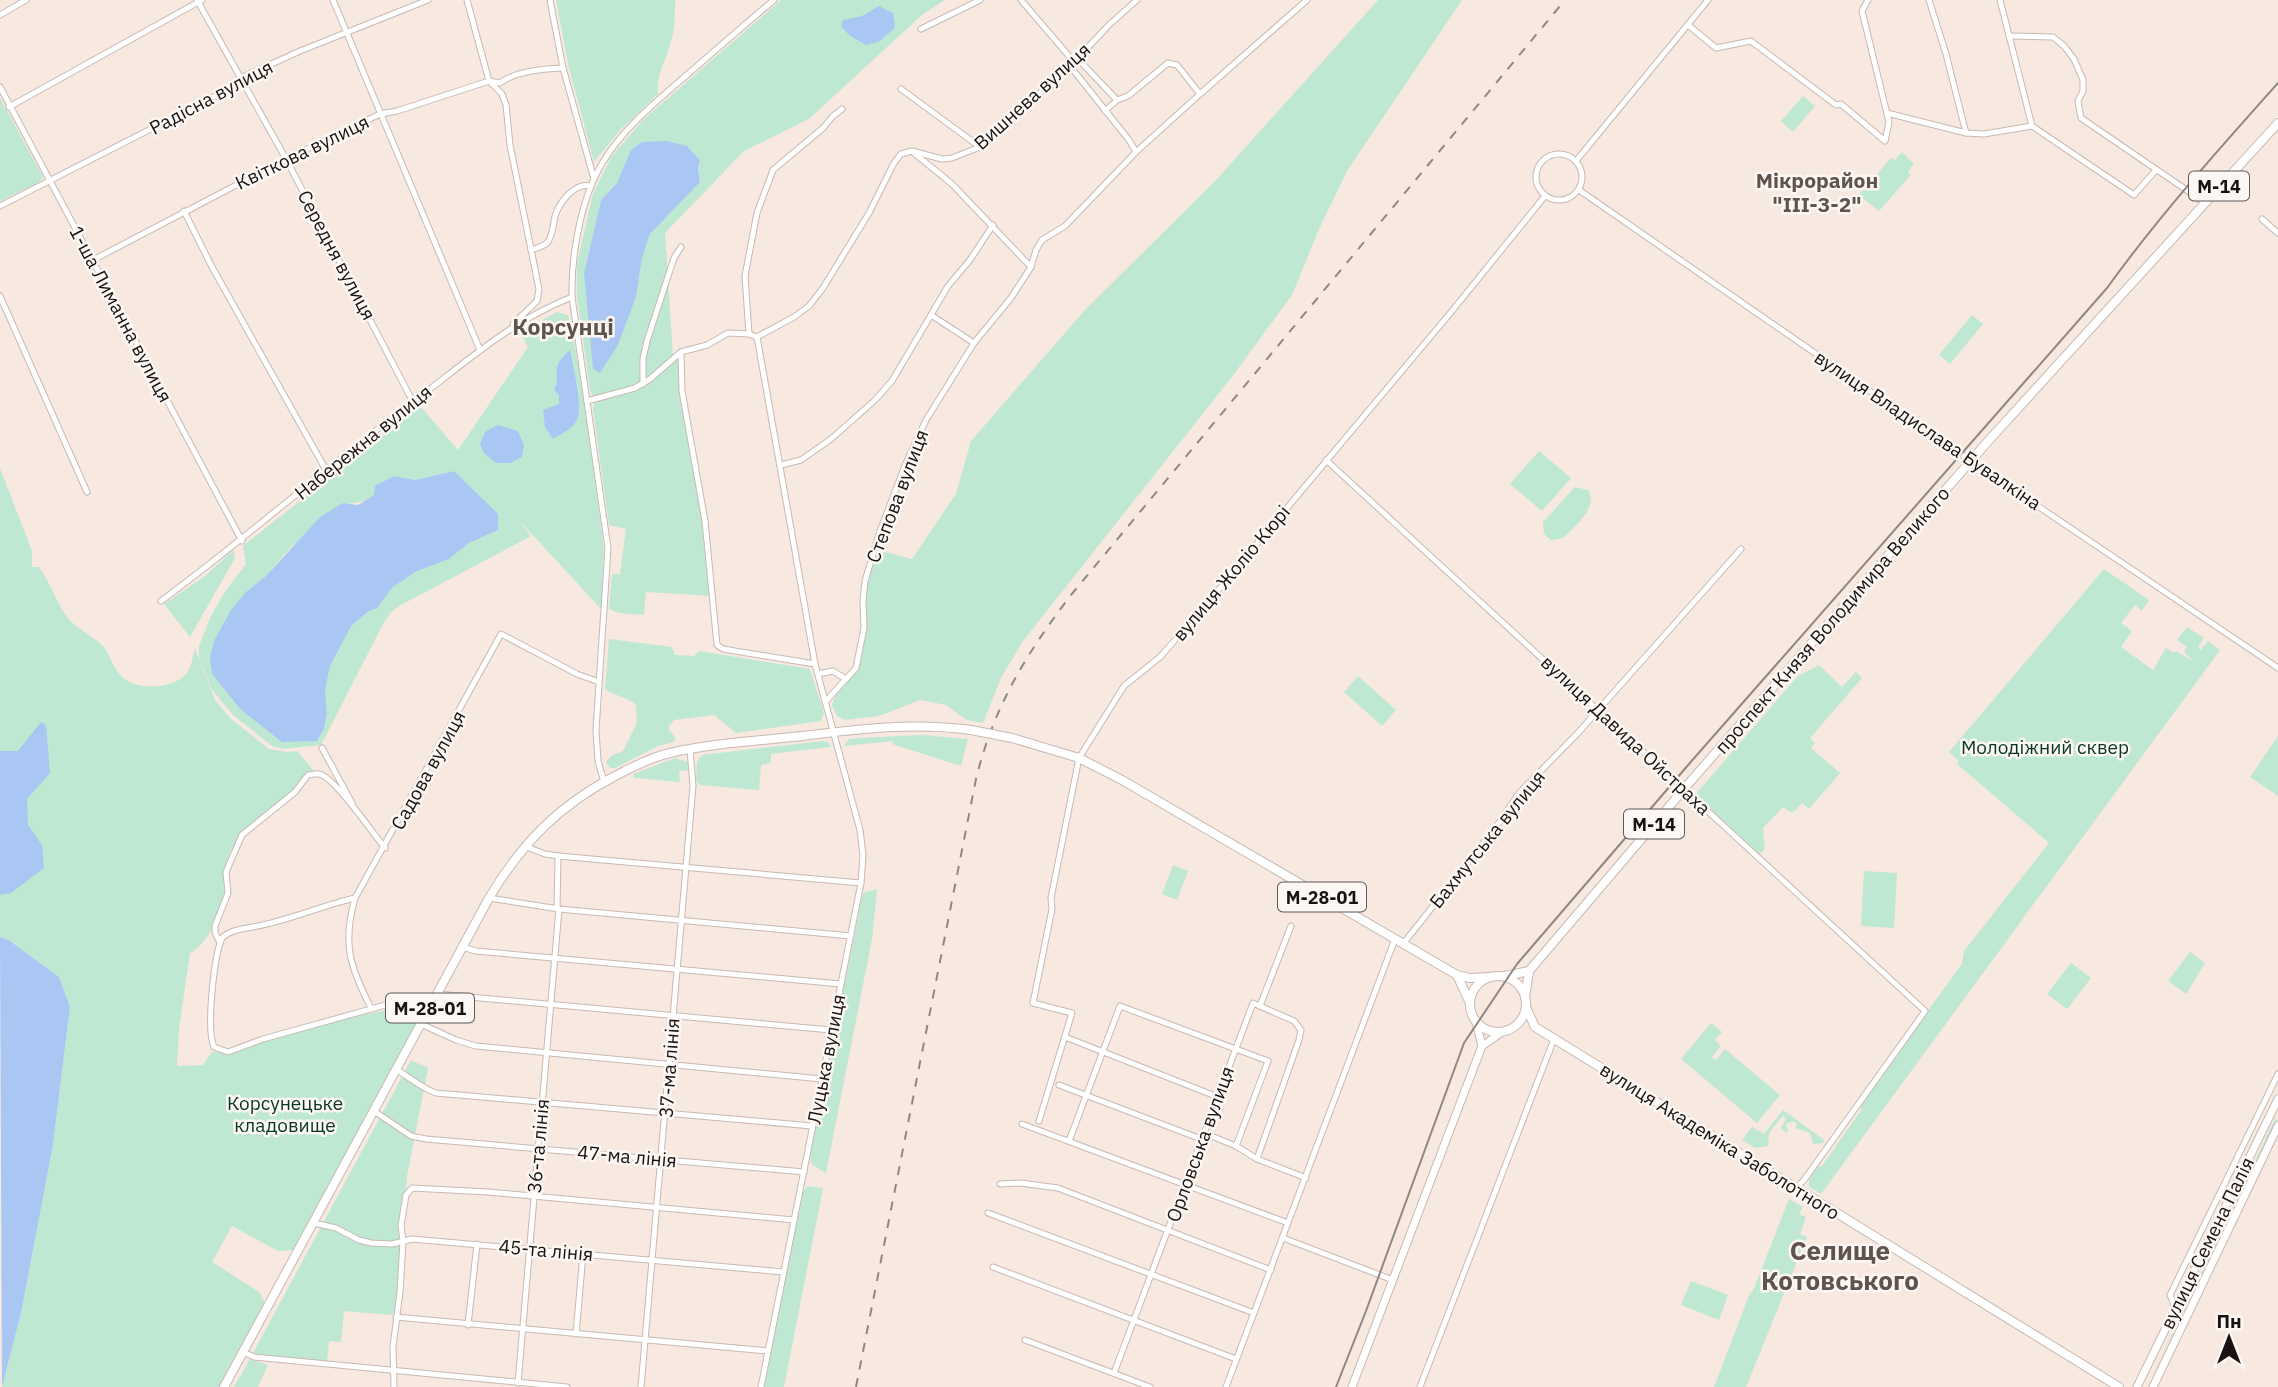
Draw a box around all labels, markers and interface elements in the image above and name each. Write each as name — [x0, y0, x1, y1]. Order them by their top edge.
street label: Вишнева вулиця — [969, 37, 1095, 155]
street label: Радісна вулиця — [145, 54, 277, 140]
street label: Квіткова вулиця — [231, 109, 373, 195]
district label: Мікрорайон "ІІІ-3-2" — [1756, 166, 1878, 218]
road number: М-14 — [2189, 172, 2249, 201]
street label: Середня вулиця — [293, 186, 381, 324]
street label: 1-ша Лиманна вулиця — [64, 222, 178, 406]
district label: Корсунці — [512, 311, 614, 341]
street label: вулиця Владислава Бувалкіна — [1810, 345, 2046, 515]
street label: Набережна вулиця — [290, 379, 436, 505]
street label: Степова вулиця — [861, 426, 933, 566]
street label: проспект Князя Володимира Великого — [1709, 482, 1955, 758]
street label: вулиця Жоліо Кюрі — [1167, 500, 1295, 646]
street label: вулиця Давида Ойстраха — [1536, 650, 1716, 820]
street label: Садова вулиця — [385, 706, 471, 834]
park label: Молодіжний сквер — [1961, 735, 2129, 759]
street label: Бахмутська вулиця — [1424, 765, 1550, 913]
road number: М-14 — [1624, 810, 1684, 838]
road number: М-28-01 — [1278, 882, 1366, 912]
street label: Луцька вулиця — [802, 992, 850, 1126]
road number: М-28-01 — [386, 993, 474, 1023]
street label: 37-ма лінія — [654, 1017, 684, 1119]
street label: вулиця Академіка Заболотного — [1596, 1057, 1844, 1225]
street label: Орловська вулиця — [1161, 1063, 1239, 1225]
park label: Корсунецьке кладовище — [227, 1091, 343, 1137]
street label: 36-та лінія — [522, 1098, 554, 1194]
street label: 47-ма лінія — [576, 1140, 678, 1172]
street label: вулиця Семена Палія — [2155, 1153, 2259, 1333]
district label: Селище Котовського — [1761, 1233, 1919, 1297]
street label: 45-та лінія — [498, 1234, 594, 1266]
north arrow — [2194, 1303, 2264, 1373]
text: Пн — [2216, 1309, 2242, 1333]

